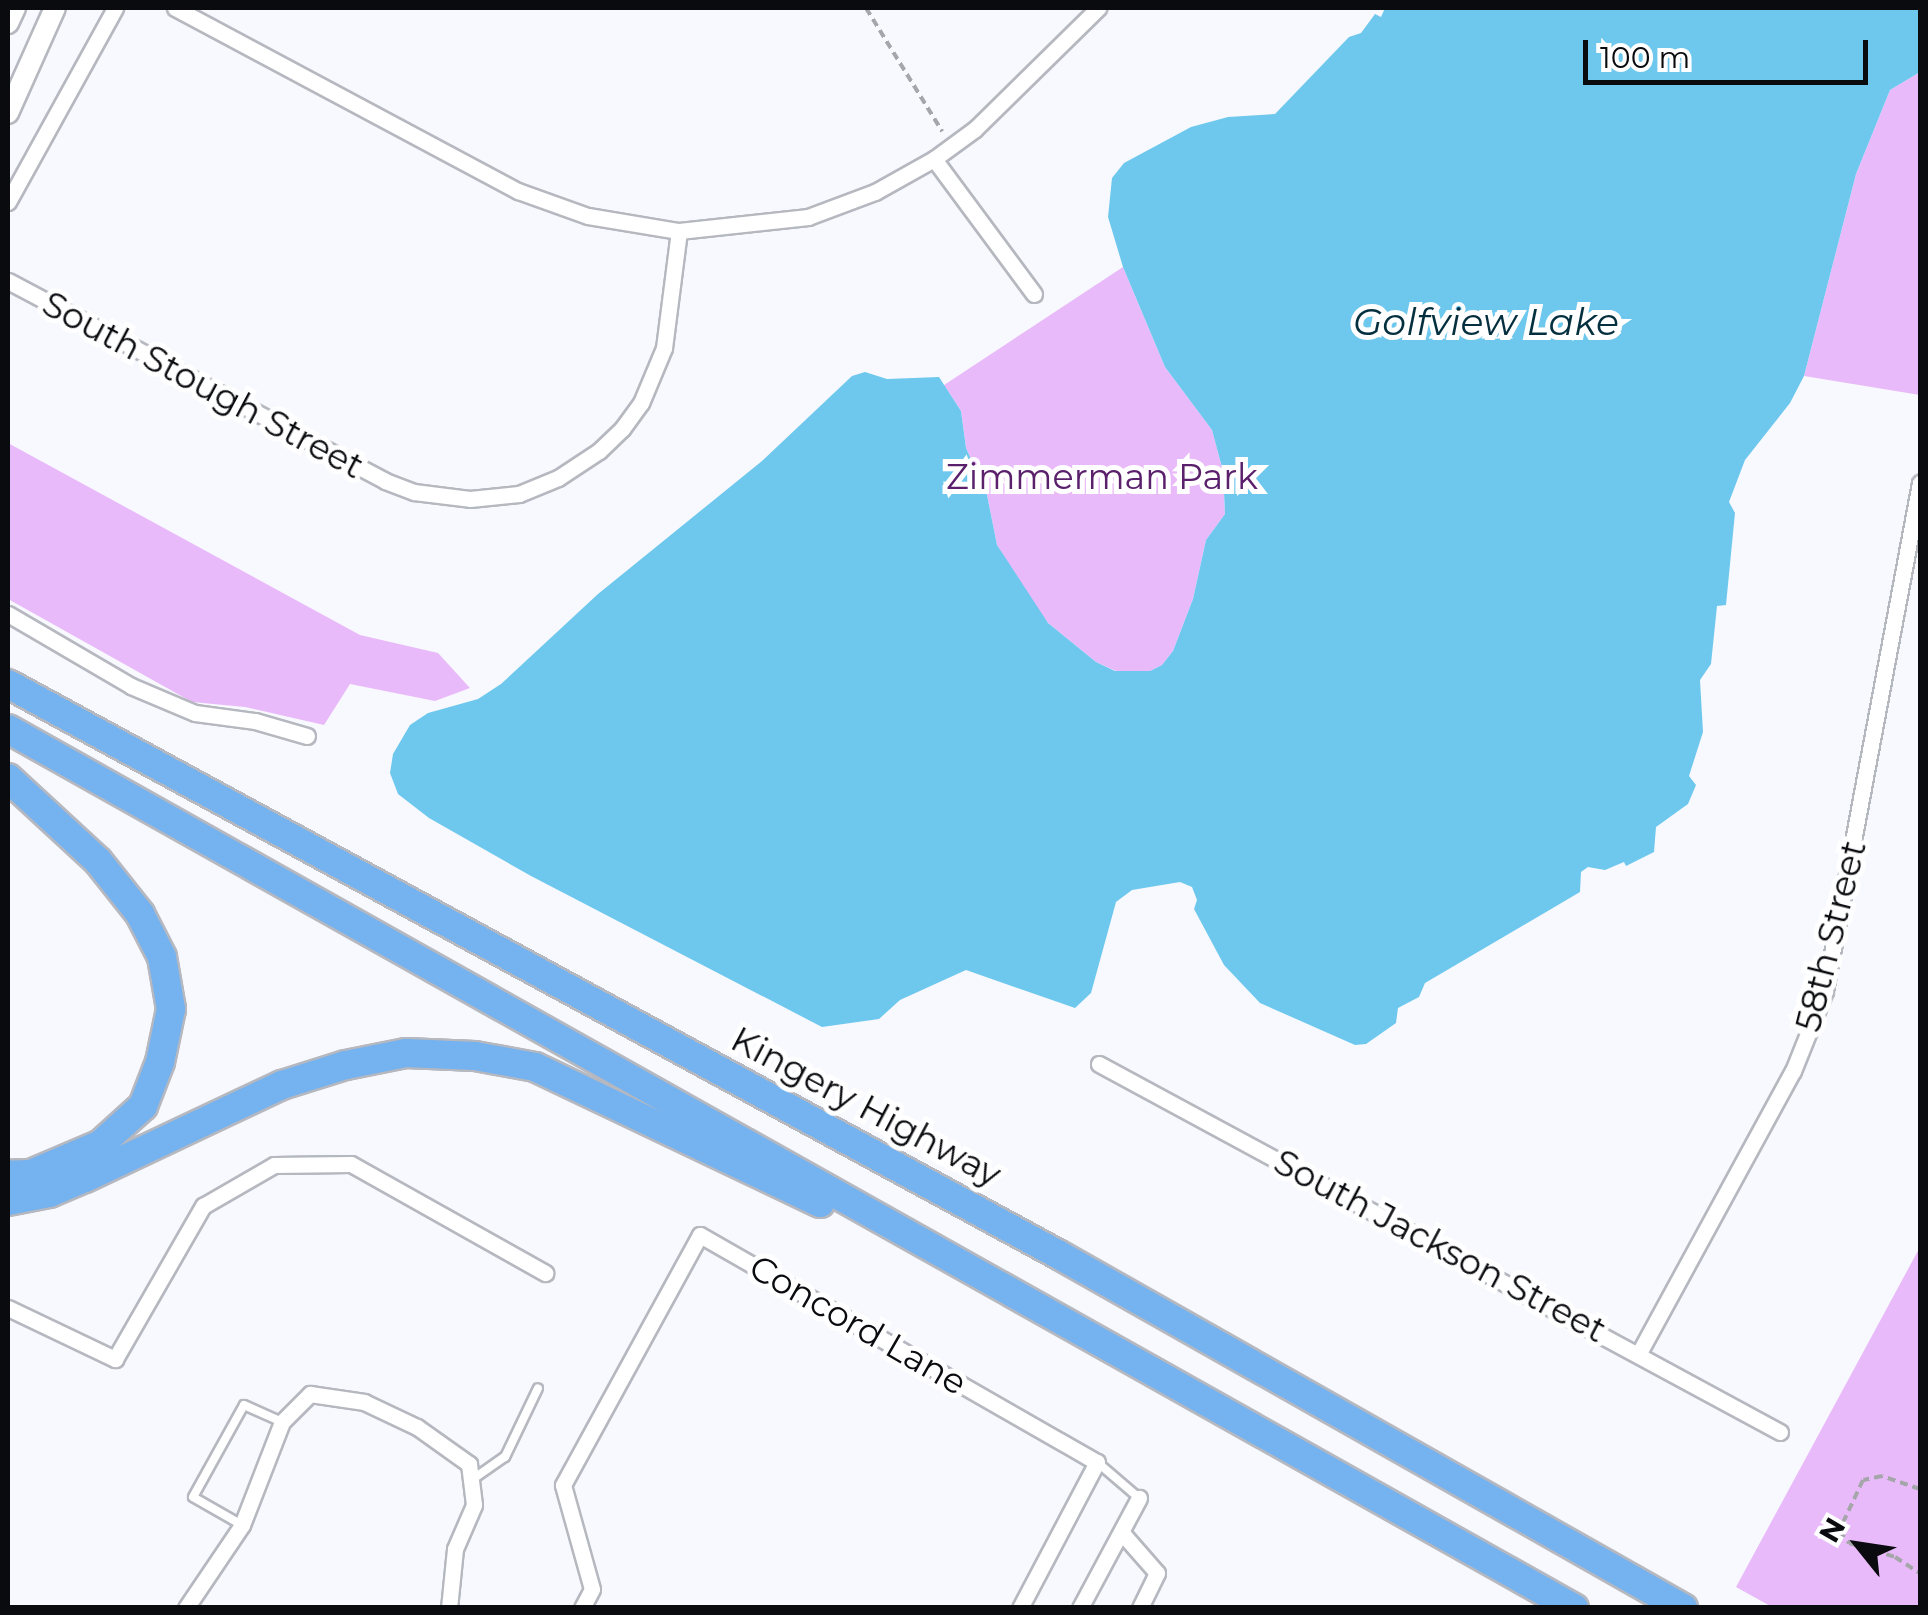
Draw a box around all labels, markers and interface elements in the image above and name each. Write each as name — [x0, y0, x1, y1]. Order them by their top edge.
scale bar — [1588, 20, 1873, 82]
text: 100 m — [1600, 39, 1690, 76]
street label: South Stough Street — [35, 283, 371, 487]
water label: Golfview Lake — [1353, 299, 1619, 345]
park label: Zimmerman Park — [946, 456, 1258, 498]
street label: 58th Street — [1787, 836, 1875, 1036]
street label: Kingery Highway — [724, 1018, 1008, 1196]
street label: South Jackson Street — [1267, 1141, 1613, 1351]
street label: Concord Lane — [742, 1246, 974, 1404]
north arrow — [1808, 1495, 1908, 1595]
text: N — [1812, 1512, 1852, 1548]

